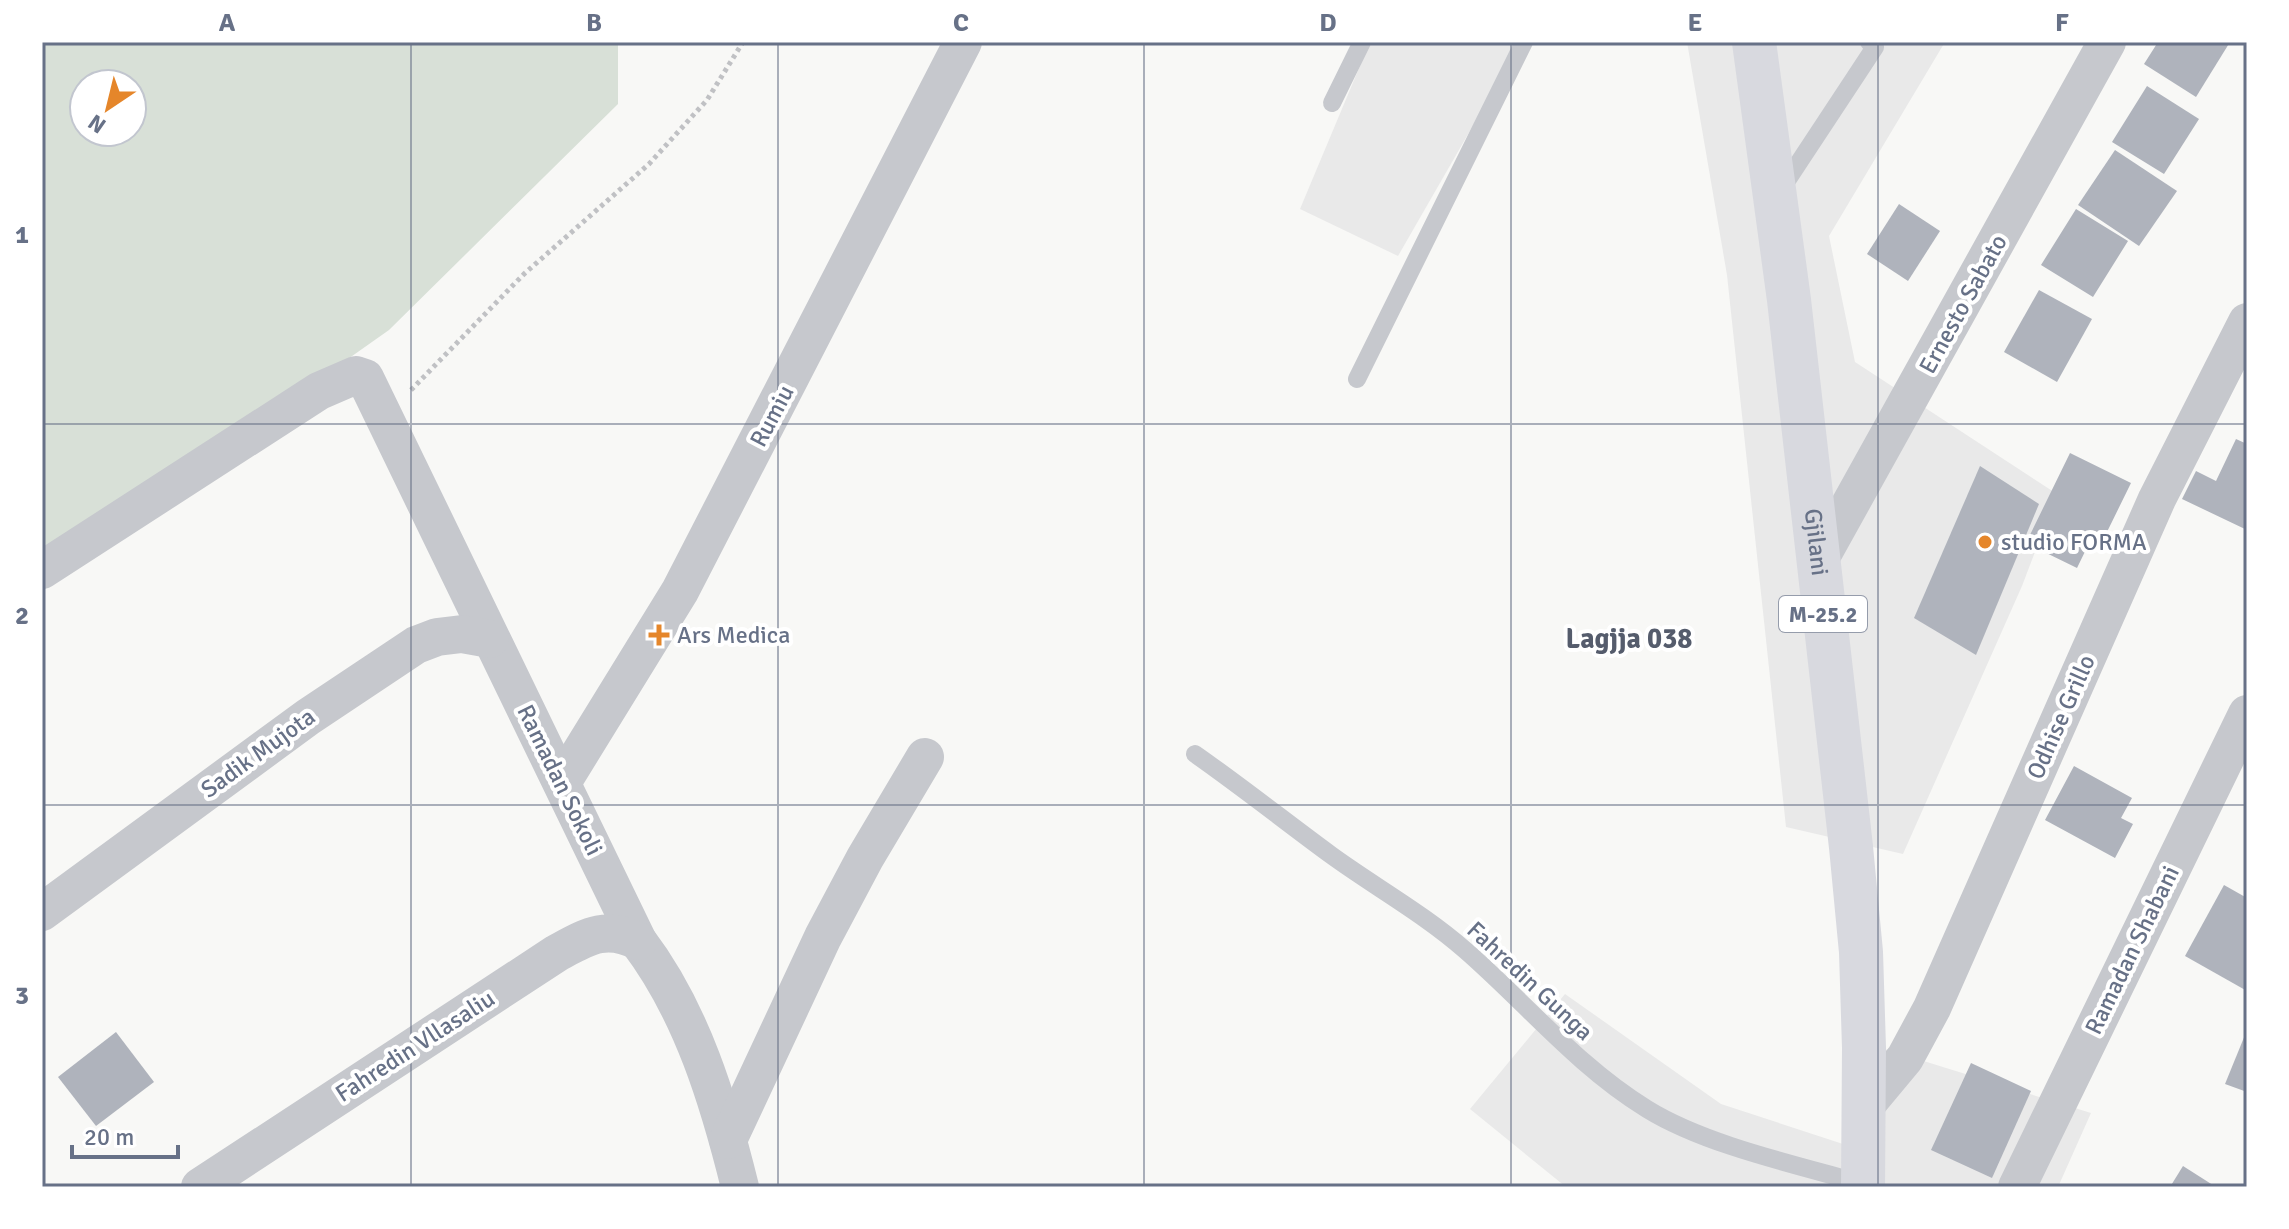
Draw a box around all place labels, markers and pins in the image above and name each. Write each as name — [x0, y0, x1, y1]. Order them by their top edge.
place label: studio FORMA — [2001, 527, 2147, 557]
marker: studio FORMA — [1976, 533, 1994, 551]
place label: Ars Medica — [677, 620, 790, 650]
marker: Ars Medica — [648, 624, 670, 646]

